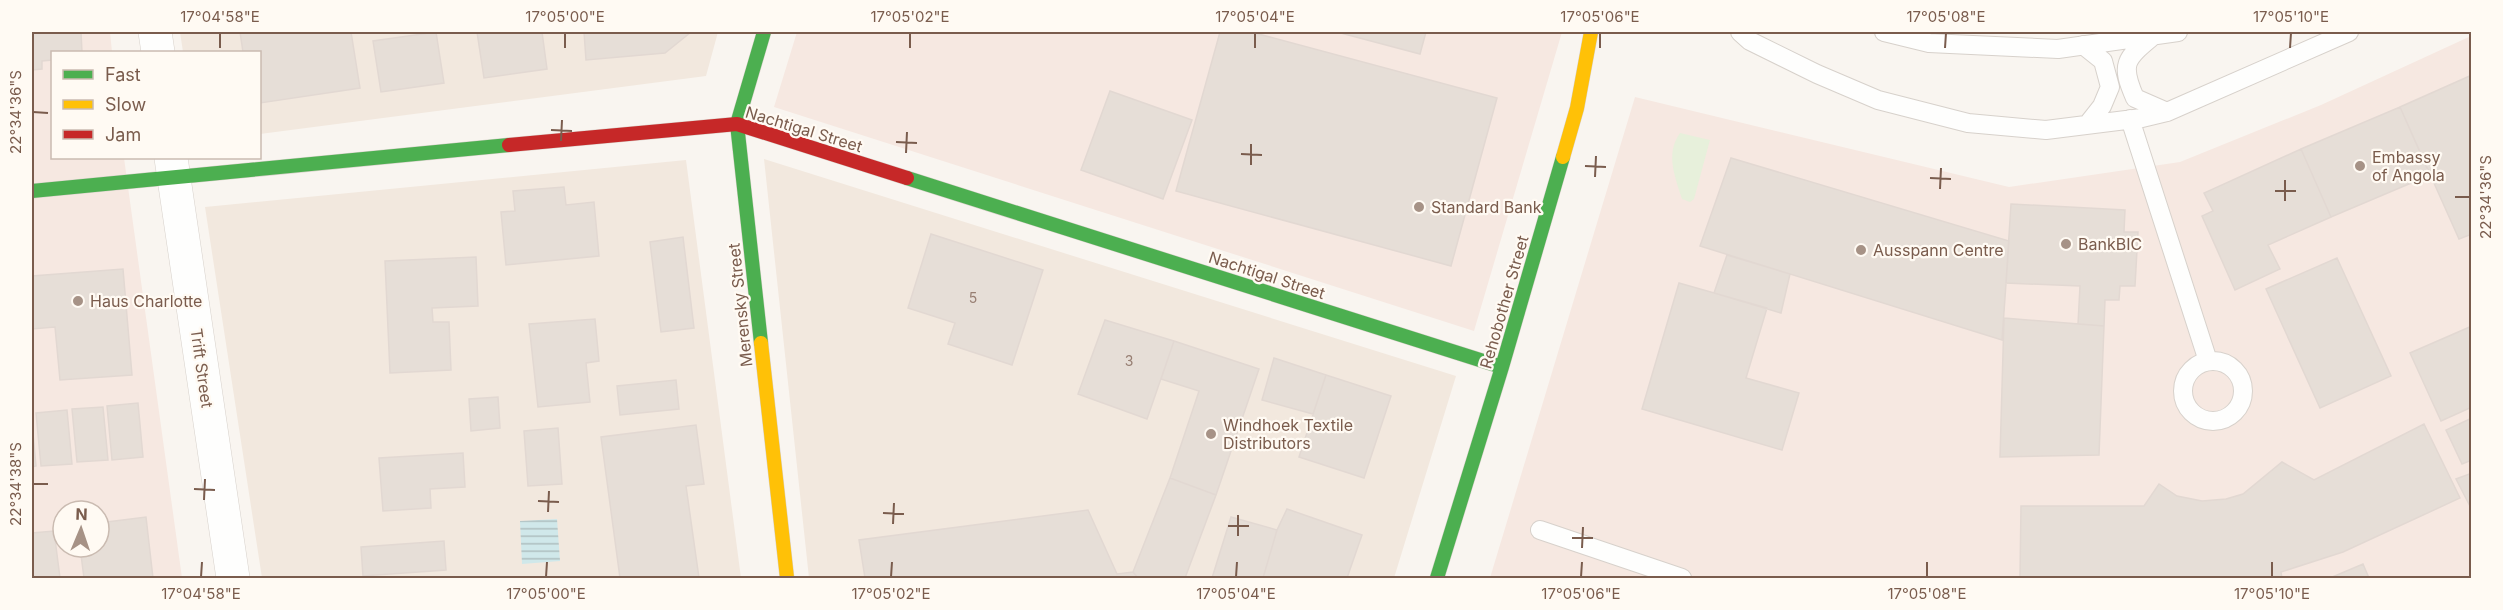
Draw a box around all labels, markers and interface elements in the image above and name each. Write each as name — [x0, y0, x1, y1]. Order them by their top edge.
text: 17°04'58"E — [180, 7, 260, 26]
text: 17°05'00"E — [525, 7, 605, 26]
text: 17°05'02"E — [870, 7, 950, 26]
text: 17°05'04"E — [1215, 7, 1295, 26]
text: 17°05'06"E — [1560, 7, 1640, 26]
text: 17°05'08"E — [1906, 7, 1986, 26]
text: 17°05'10"E — [2253, 7, 2329, 26]
legend — [51, 51, 261, 159]
text: Fast — [105, 64, 141, 85]
text: 22°34'36"S — [6, 70, 25, 154]
text: Slow — [105, 94, 146, 115]
street label: Nachtigal Street — [743, 102, 865, 156]
text: Jam — [105, 124, 141, 145]
place label: Embassy of Angola — [2372, 147, 2445, 185]
text: 22°34'36"S — [2476, 155, 2495, 239]
marker: Embassy of Angola — [2353, 159, 2367, 173]
place label: Standard Bank — [1431, 197, 1542, 217]
marker: Standard Bank — [1412, 200, 1426, 214]
street label: Rehobother Street — [1475, 233, 1533, 371]
place label: BankBIC — [2078, 234, 2142, 254]
marker: BankBIC — [2059, 237, 2073, 251]
place label: Ausspann Centre — [1873, 240, 2004, 260]
street label: Merensky Street — [724, 242, 756, 368]
marker: Ausspann Centre — [1854, 243, 1868, 257]
street label: Nachtigal Street — [1206, 247, 1328, 303]
house number: 5 — [969, 289, 977, 306]
place label: Haus Charlotte — [90, 291, 202, 311]
marker: Haus Charlotte — [71, 294, 85, 308]
street label: Trift Street — [187, 327, 217, 409]
house number: 3 — [1125, 352, 1133, 369]
place label: Windhoek Textile Distributors — [1223, 415, 1353, 453]
marker: Windhoek Textile Distributors — [1204, 427, 1218, 441]
text: 22°34'38"S — [6, 442, 25, 526]
north arrow — [51, 499, 111, 559]
text: N — [75, 504, 88, 524]
text: 17°04'58"E — [161, 584, 241, 603]
text: 17°05'00"E — [506, 584, 586, 603]
text: 17°05'02"E — [851, 584, 931, 603]
text: 17°05'04"E — [1196, 584, 1276, 603]
text: 17°05'06"E — [1541, 584, 1621, 603]
text: 17°05'08"E — [1887, 584, 1967, 603]
text: 17°05'10"E — [2234, 584, 2310, 603]

